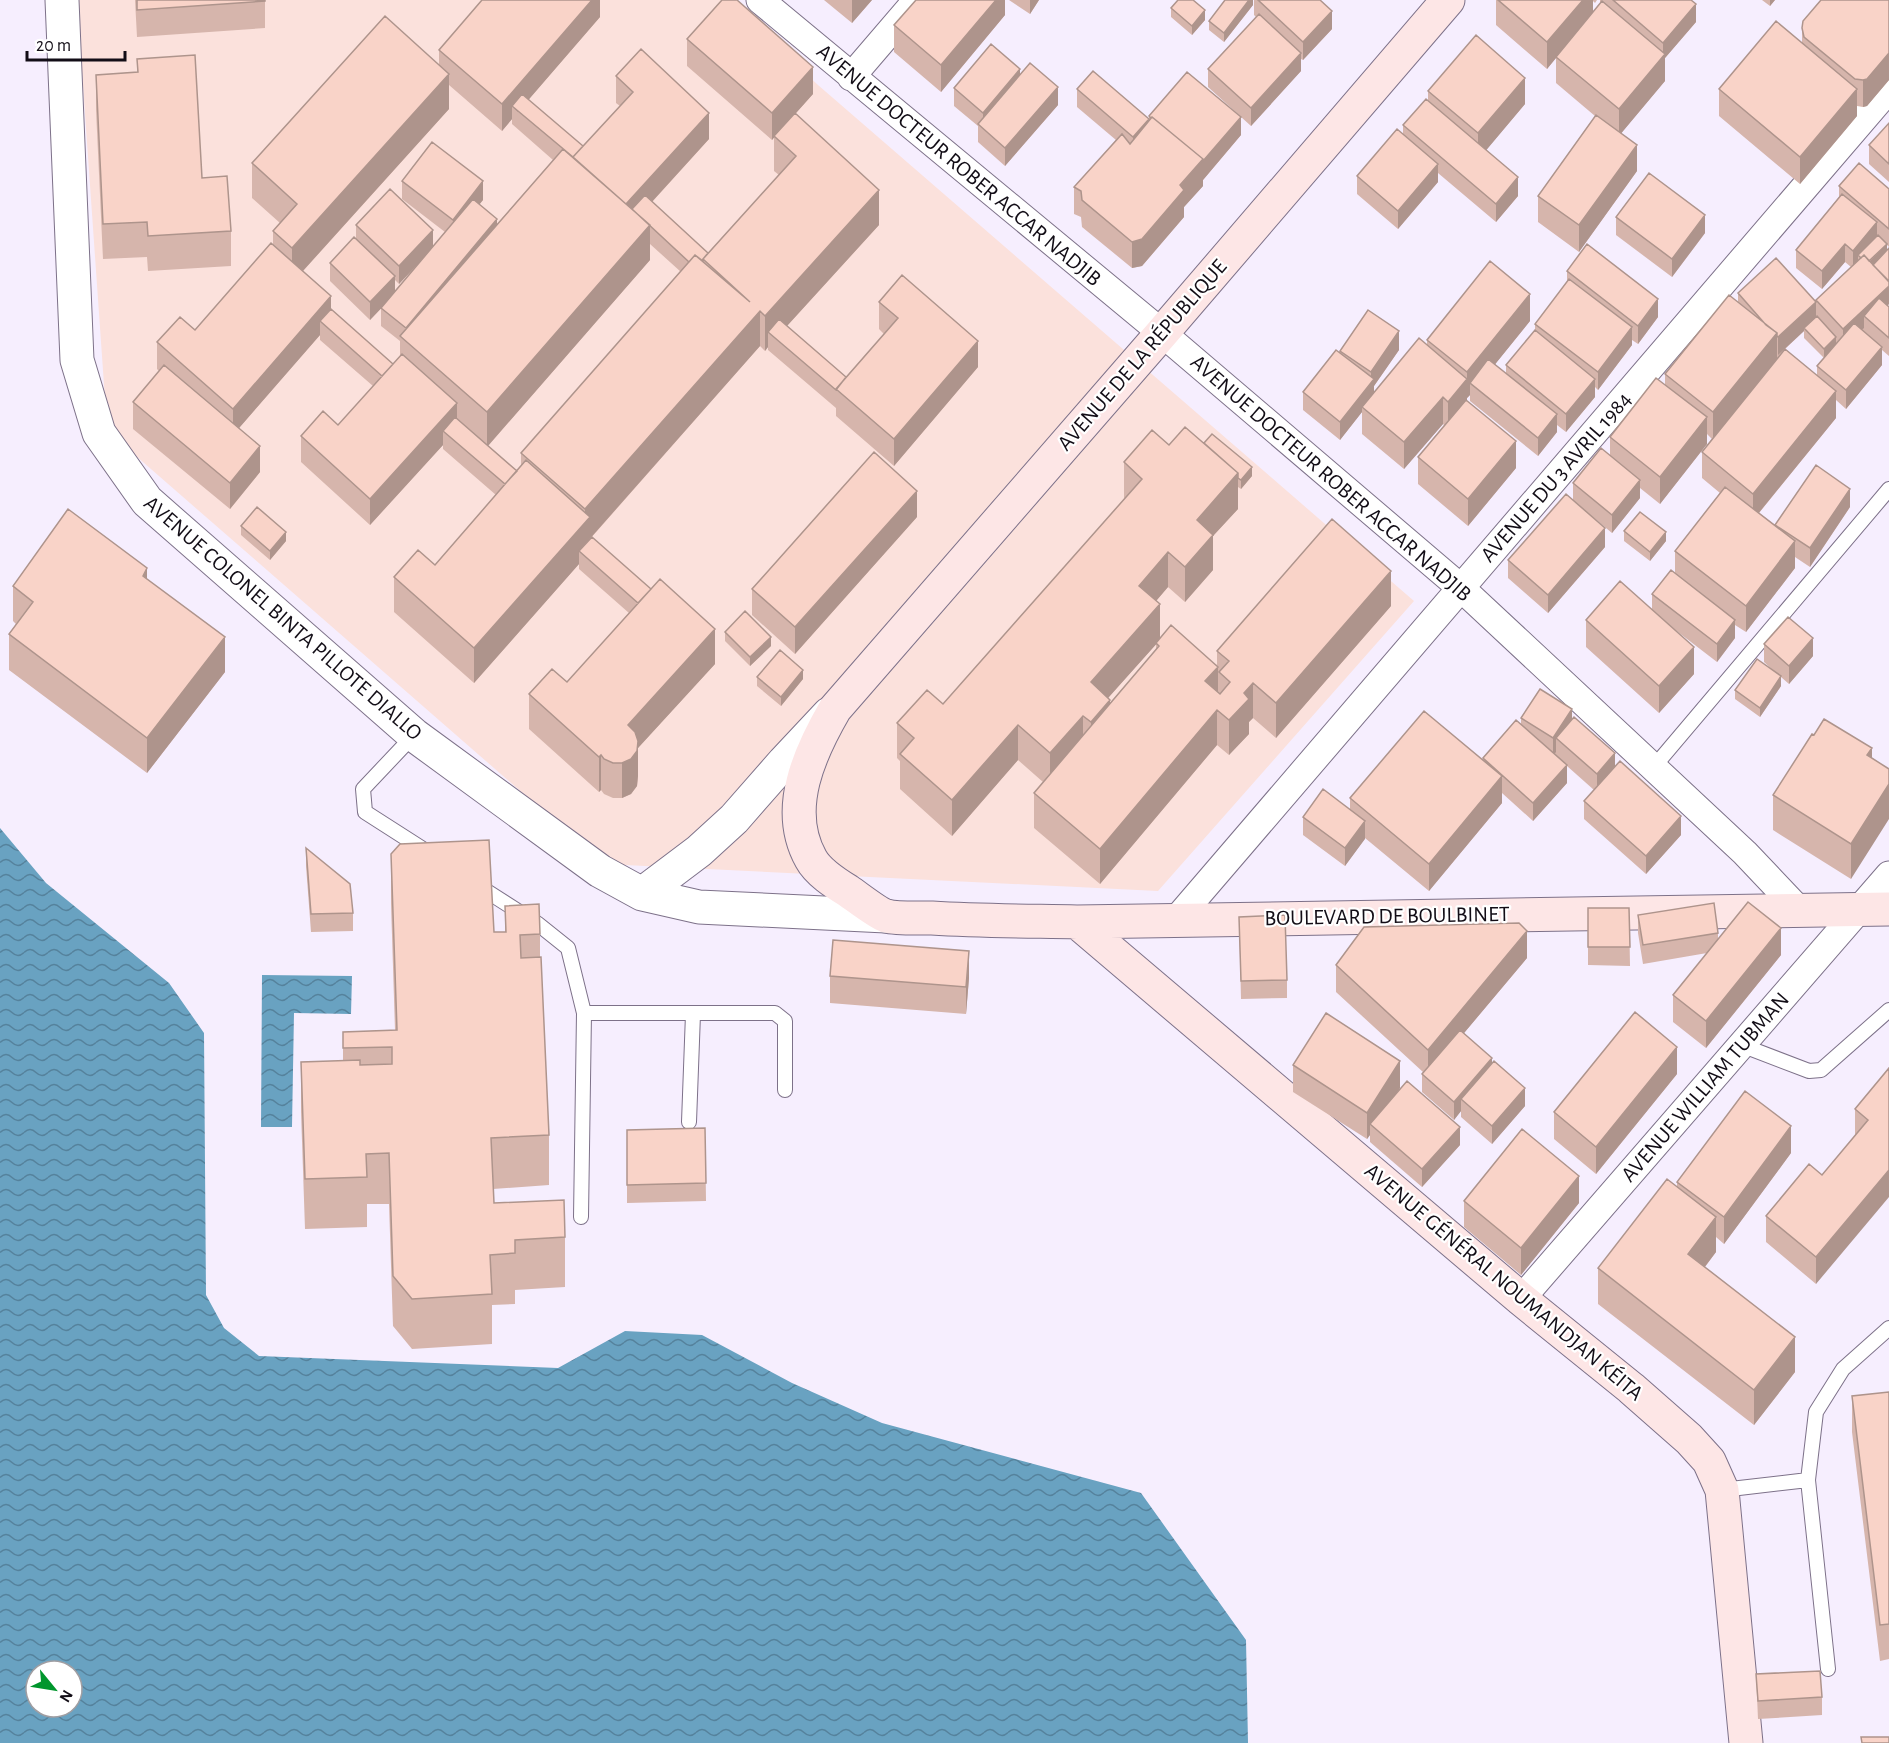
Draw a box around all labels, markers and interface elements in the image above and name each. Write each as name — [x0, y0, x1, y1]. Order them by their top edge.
scale bar — [27, 24, 124, 62]
text: 20 m — [36, 37, 71, 55]
street label: AVENUE DOCTEUR ROBER ACCAR NADJIB — [813, 40, 1105, 290]
street label: AVENUE DE LA RÉPUBLIQUE — [1053, 254, 1231, 455]
street label: AVENUE DOCTEUR ROBER ACCAR NADJIB — [1187, 350, 1475, 606]
street label: AVENUE DU 3 AVRIL 1984 — [1477, 388, 1635, 566]
street label: AVENUE COLONEL BINTA PILLOTE DIALLO — [140, 492, 426, 744]
street label: BOULEVARD DE BOULBINET — [1264, 903, 1510, 929]
street label: AVENUE WILLIAM TUBMAN — [1617, 988, 1793, 1186]
street label: AVENUE GÉNÉRAL NOUMANDJAN KÉITA — [1361, 1158, 1648, 1405]
north arrow — [24, 1659, 84, 1719]
text: N — [56, 1687, 76, 1705]

